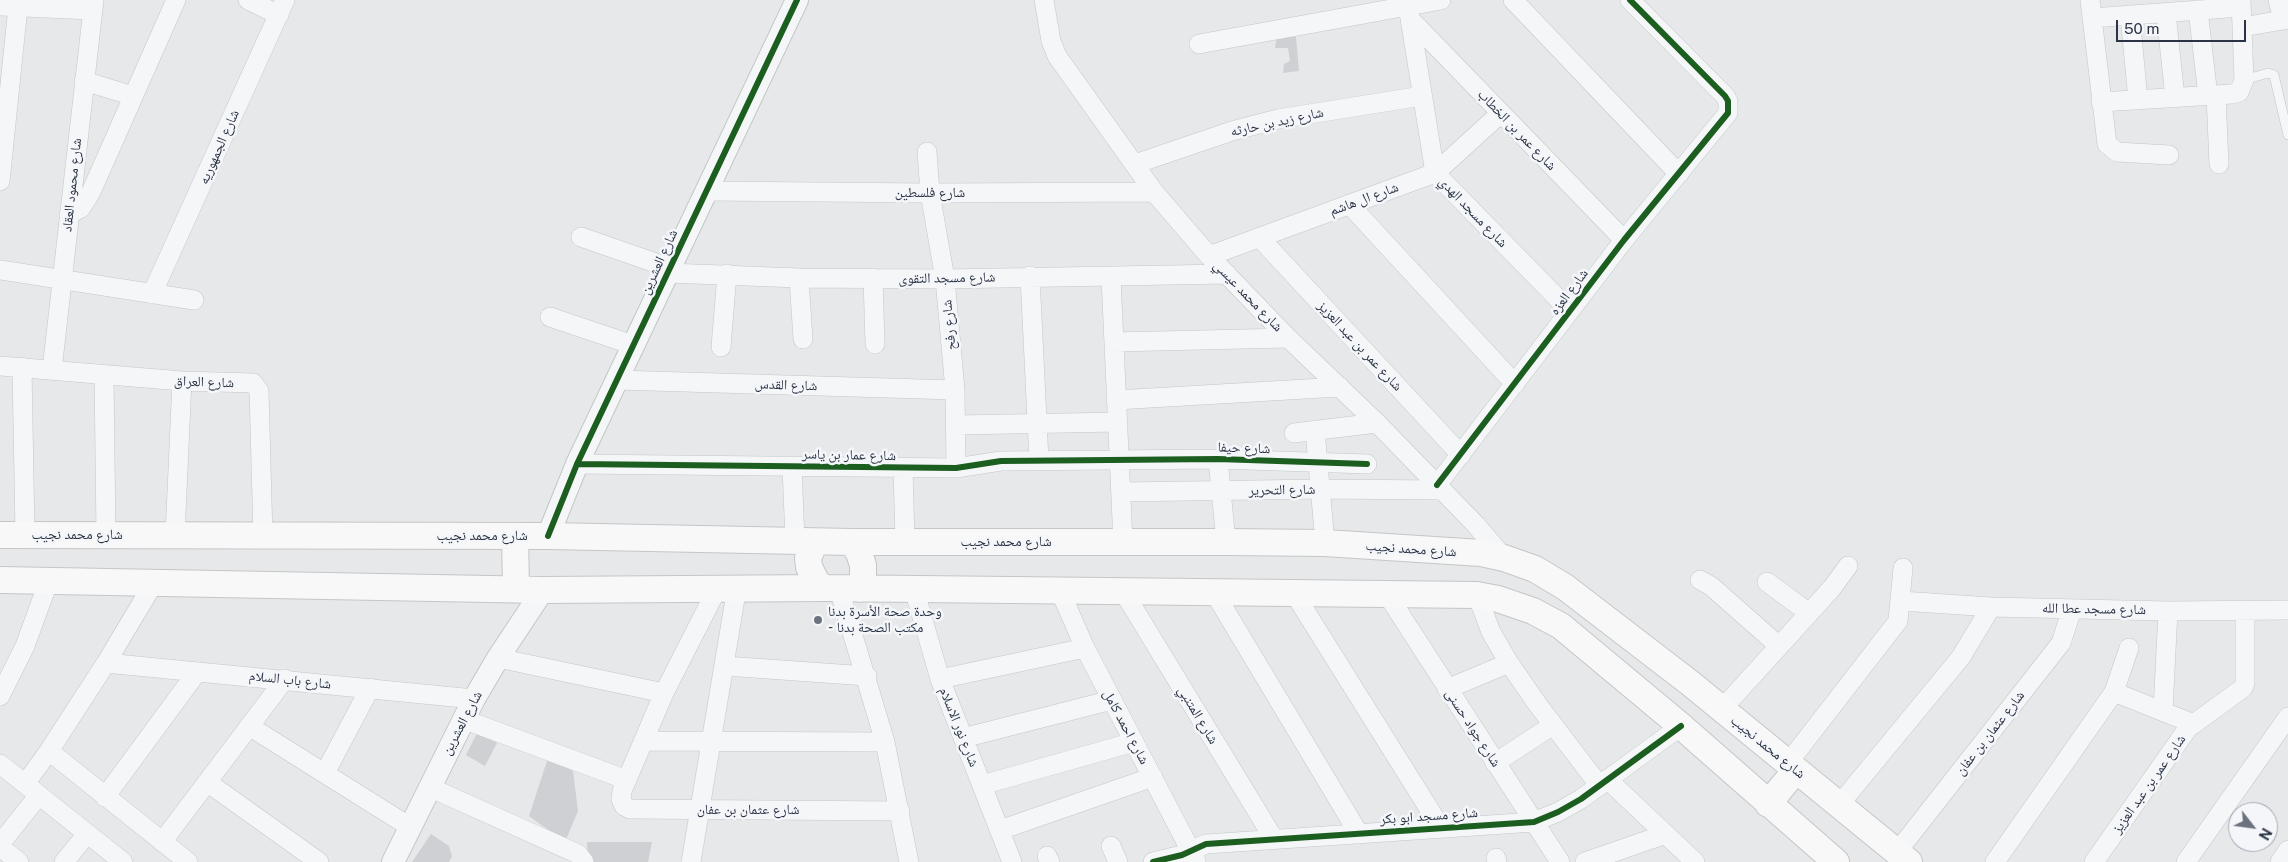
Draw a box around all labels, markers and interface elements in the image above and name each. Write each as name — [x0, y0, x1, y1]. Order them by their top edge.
scale bar — [2118, 10, 2248, 42]
text: 50 m — [2124, 20, 2159, 37]
street label: شارع عمر بن الخطاب — [1474, 86, 1560, 174]
street label: شارع زيد بن حارثه — [1229, 104, 1325, 140]
street label: شارع الجمهوريه — [195, 107, 243, 187]
street label: شارع محمود العقاد — [59, 137, 85, 233]
street label: شارع مسجد الهدي — [1435, 173, 1511, 251]
street label: شارع ال هاشم — [1327, 179, 1401, 219]
street label: شارع فلسطين — [895, 185, 965, 201]
street label: شارع العشرين — [637, 227, 681, 297]
street label: شارع محمد عيسي — [1210, 257, 1286, 335]
street label: شارع العزه — [1546, 266, 1592, 318]
street label: شارع مسجد التقوى — [898, 269, 996, 287]
street label: شارع عمر بن عبد العزيز — [1314, 298, 1406, 394]
street label: شارع رفح — [938, 299, 960, 351]
street label: شارع العراق — [174, 373, 234, 391]
street label: شارع القدس — [754, 376, 818, 394]
street label: شارع حيفا — [1217, 439, 1271, 457]
street label: شارع عمار بن ياسر — [802, 446, 896, 464]
street label: شارع التحرير — [1248, 481, 1316, 499]
street label: شارع محمد نجيب — [31, 527, 123, 543]
street label: شارع محمد نجيب — [436, 528, 528, 544]
street label: شارع محمد نجيب — [960, 534, 1052, 550]
street label: شارع محمد نجيب — [1365, 537, 1457, 561]
street label: شارع مسجد عطا الله — [2042, 600, 2146, 618]
place label: وحدة صحة الأسرة بدنا - مكتب الصحة بدنا — [828, 604, 942, 636]
marker: وحدة صحة الأسرة بدنا - مكتب الصحة بدنا — [812, 614, 824, 626]
street label: شارع باب السلام — [248, 667, 332, 693]
street label: شارع المتنبي — [1174, 683, 1222, 747]
street label: شارع نور الاسلام — [935, 685, 983, 769]
street label: شارع جواد حسنى — [1441, 686, 1505, 770]
street label: شارع احمد كامل — [1099, 687, 1153, 767]
street label: شارع عثمان بن عفان — [1952, 687, 2028, 779]
street label: شارع العشرين — [438, 688, 486, 758]
street label: شارع محمد نجيب — [1727, 712, 1809, 782]
street label: شارع عمر بن عبد العزيز — [2109, 731, 2189, 837]
street label: شارع عثمان بن عفان — [697, 802, 799, 818]
north arrow — [2228, 802, 2278, 852]
street label: شارع مسجد ابو بكر — [1379, 804, 1479, 828]
text: N — [2255, 825, 2275, 843]

